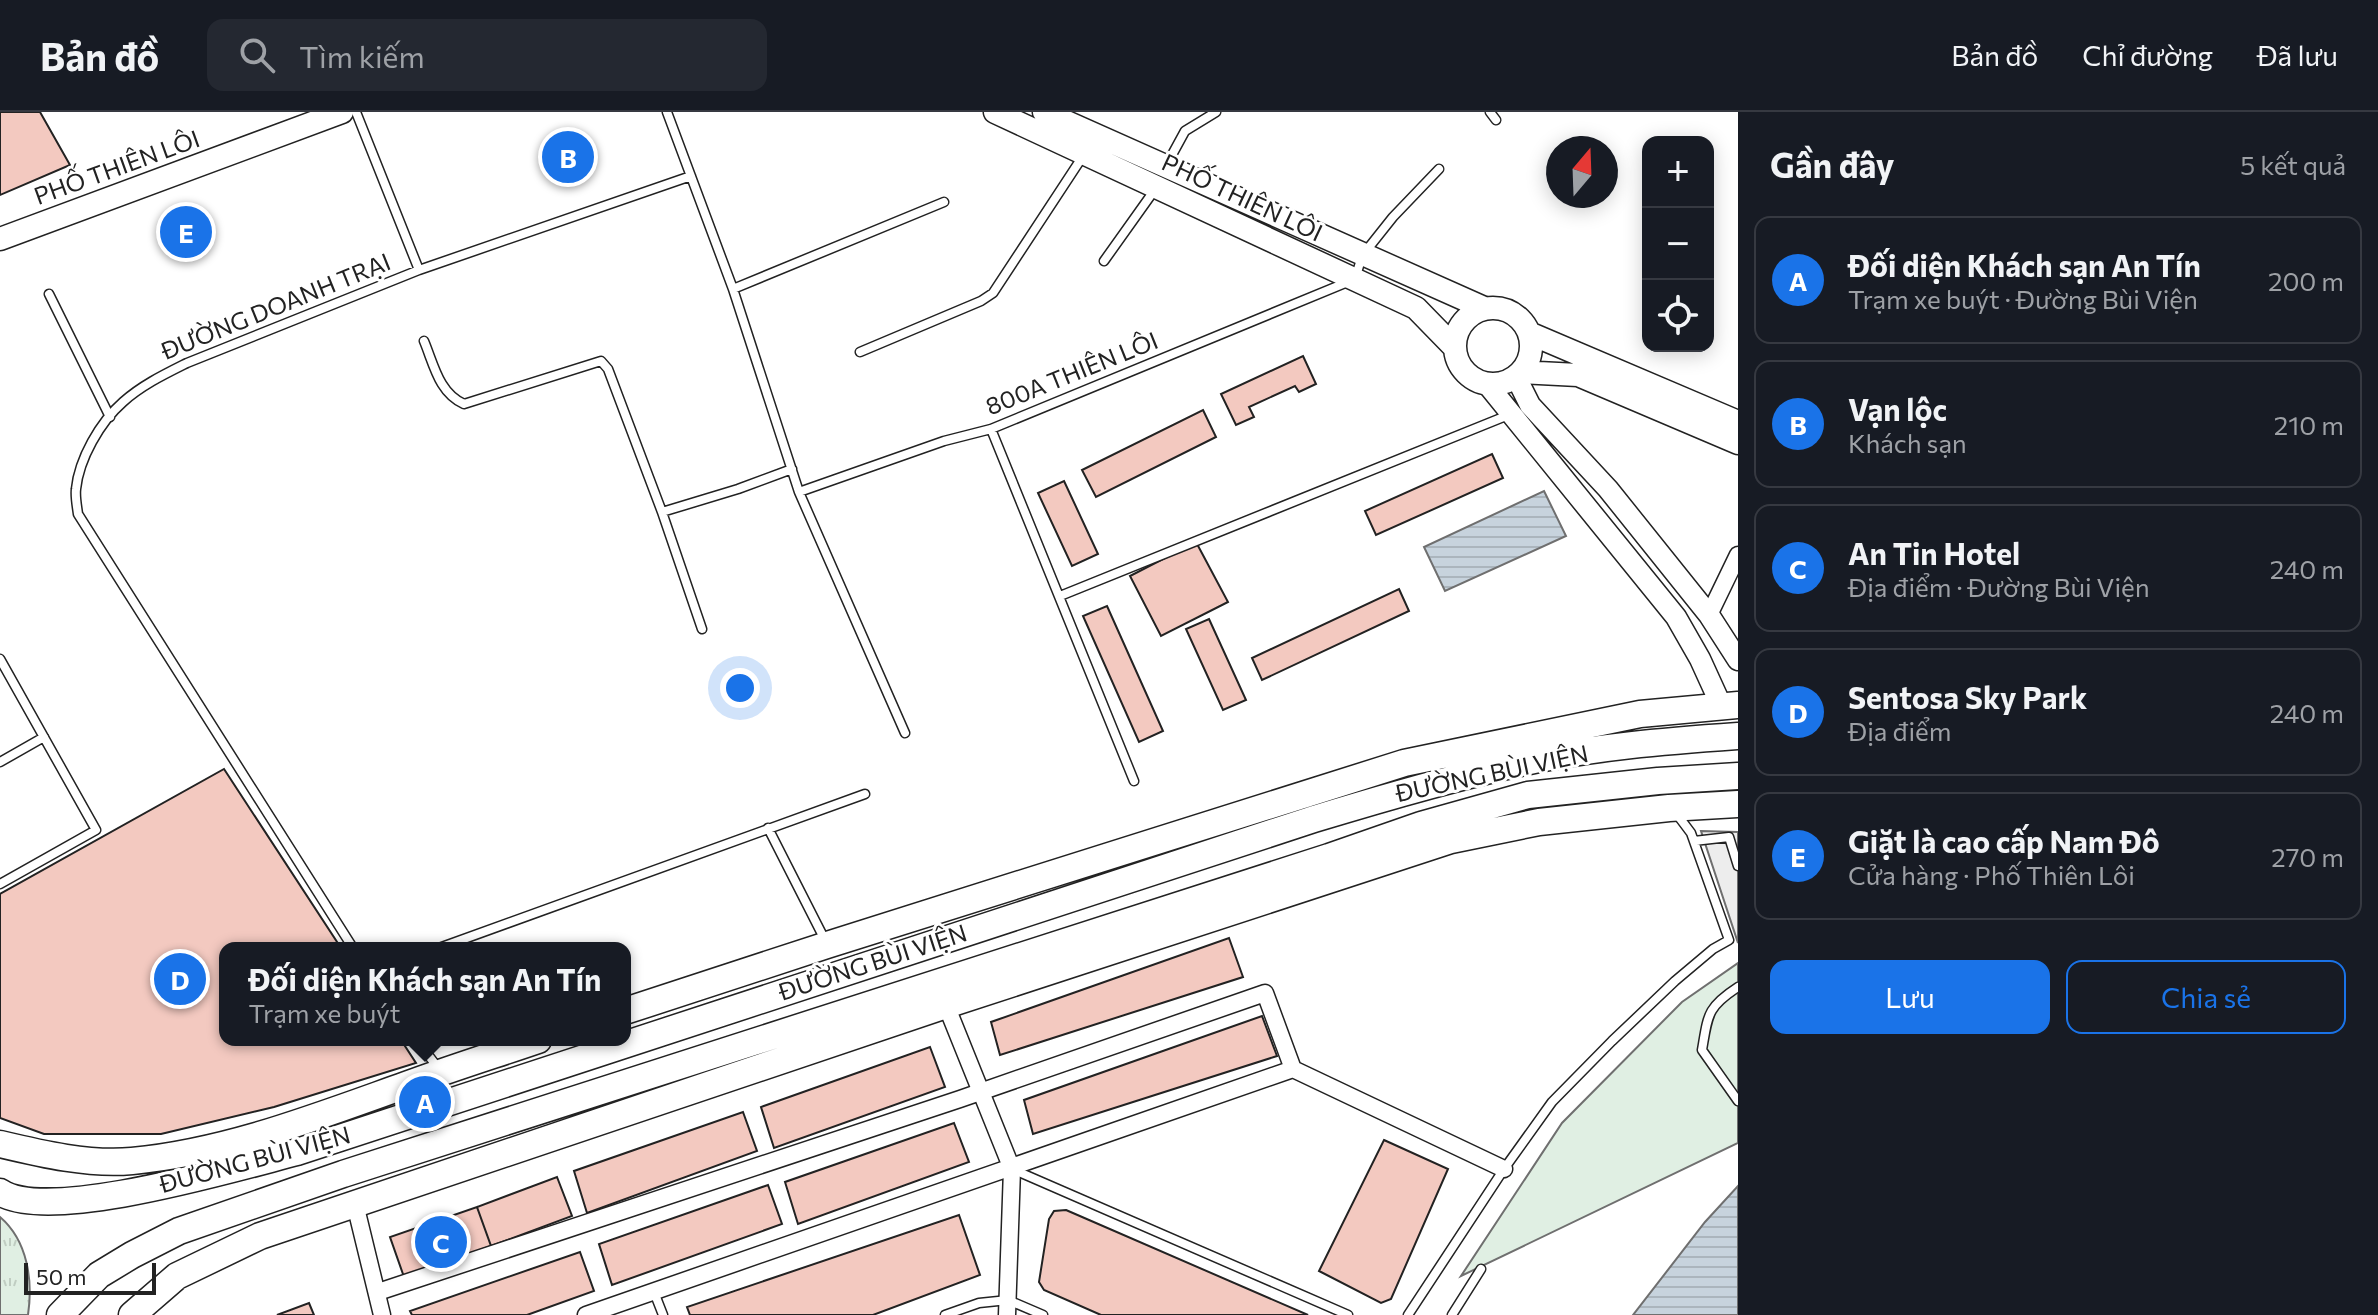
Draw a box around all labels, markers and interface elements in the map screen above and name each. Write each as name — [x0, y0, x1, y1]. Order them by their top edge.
search box — [207, 19, 767, 91]
text: Bản đồ — [40, 32, 159, 79]
icon: search — [235, 33, 279, 77]
text: Tìm kiếm — [299, 37, 425, 74]
text: Bản đồ — [1951, 38, 2038, 72]
text: Chỉ đường — [2082, 38, 2213, 72]
text: Đã lưu — [2257, 38, 2338, 72]
street label: PHỐ THIÊN LÔI — [29, 120, 203, 210]
pin: B — [542, 127, 594, 187]
north arrow — [1546, 136, 1618, 208]
map controls — [1642, 136, 1714, 352]
button: + — [1642, 136, 1714, 208]
text: Gần đây — [1770, 143, 1895, 185]
street label: PHỐ THIÊN LÔI — [1158, 144, 1329, 247]
text: 5 kết quả — [2240, 149, 2346, 180]
pin: E — [160, 202, 212, 262]
button: − — [1642, 208, 1714, 280]
street label: ĐƯỜNG DOANH TRẠI — [155, 246, 394, 365]
text: Đối diện Khách sạn An Tín — [1848, 246, 2201, 283]
text: A — [1789, 265, 1807, 296]
text: 200 m — [2268, 265, 2344, 296]
button: locate — [1642, 280, 1714, 352]
text: Trạm xe buýt · Đường Bùi Viện — [1848, 283, 2198, 314]
street label: 800A THIÊN LÔI — [981, 325, 1162, 420]
text: Vạn lộc — [1848, 390, 1947, 427]
text: B — [1789, 409, 1807, 440]
text: 210 m — [2274, 409, 2344, 440]
text: Khách sạn — [1848, 427, 1967, 458]
text: An Tin Hotel — [1848, 534, 2020, 571]
text: C — [1789, 553, 1807, 584]
text: 240 m — [2270, 553, 2344, 584]
text: Địa điểm · Đường Bùi Viện — [1848, 571, 2150, 602]
your location — [720, 668, 760, 708]
text: Sentosa Sky Park — [1848, 678, 2087, 715]
text: D — [1788, 697, 1808, 728]
text: 240 m — [2270, 697, 2344, 728]
text: Địa điểm — [1848, 715, 1951, 746]
street label: ĐƯỜNG BÙI VIỆN — [1392, 738, 1591, 807]
text: Giặt là cao cấp Nam Đô — [1848, 822, 2160, 859]
text: E — [1790, 841, 1806, 872]
text: 270 m — [2271, 841, 2344, 872]
text: Cửa hàng · Phố Thiên Lôi — [1848, 859, 2135, 890]
street label: ĐƯỜNG BÙI VIỆN — [774, 917, 970, 1006]
popup — [219, 942, 631, 1046]
pin: D — [154, 949, 206, 1009]
text: Đối diện Khách sạn An Tín — [249, 960, 601, 997]
button: Lưu — [1770, 960, 2050, 1034]
button: Chia sẻ — [2066, 960, 2346, 1034]
text: Trạm xe buýt — [249, 997, 400, 1028]
pin: A — [399, 1072, 451, 1132]
street label: ĐƯỜNG BÙI VIỆN — [155, 1119, 353, 1198]
pin: C — [415, 1212, 467, 1272]
scale bar — [24, 1259, 156, 1295]
text: 50 m — [36, 1263, 86, 1290]

